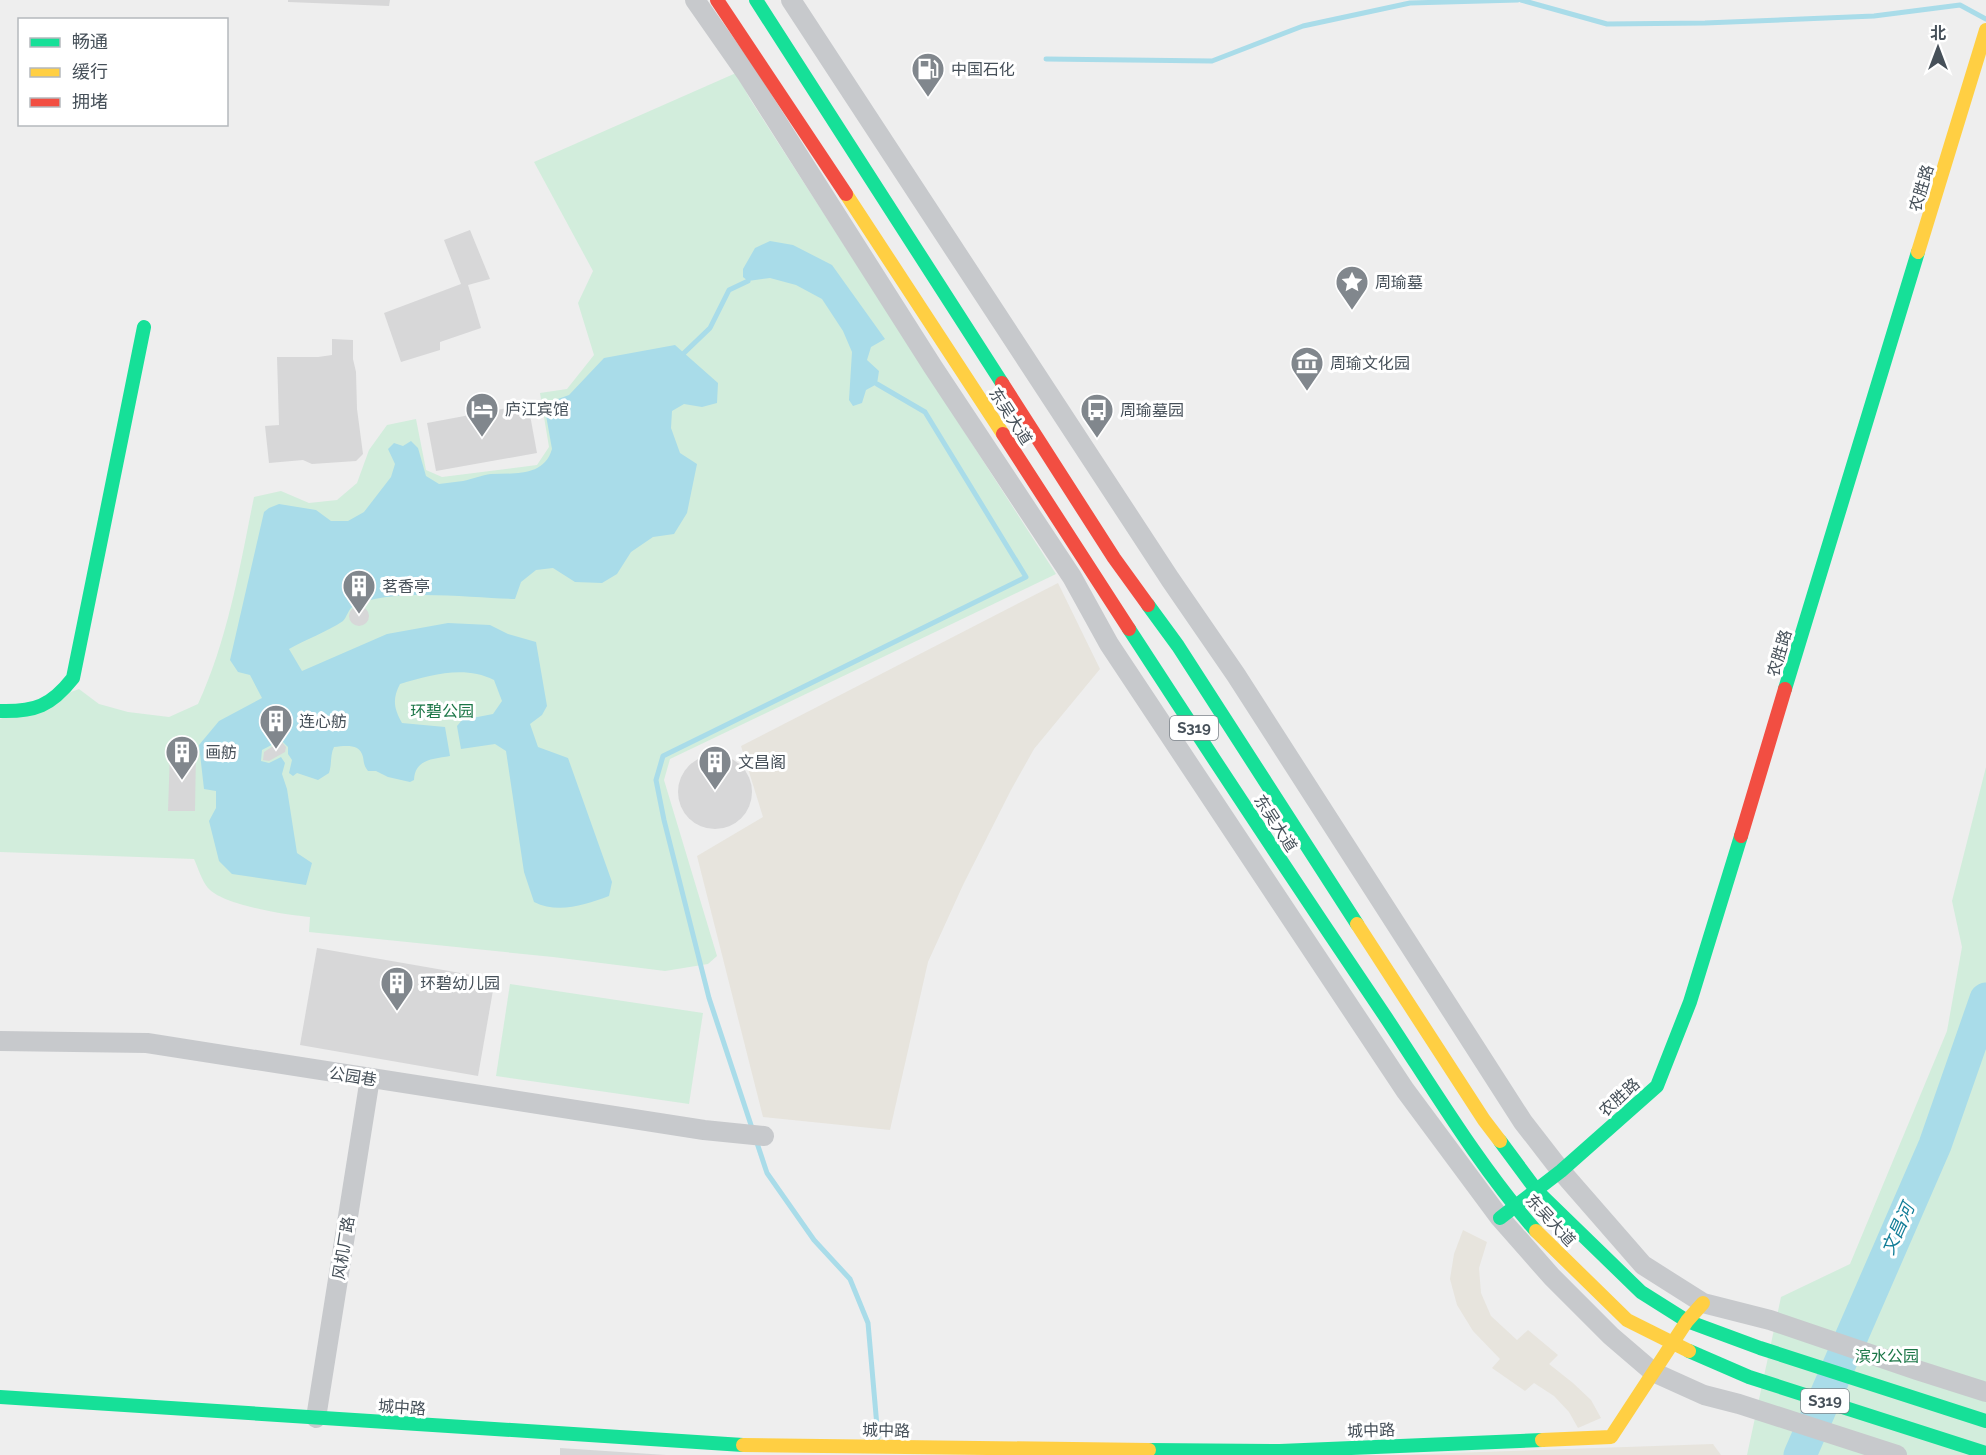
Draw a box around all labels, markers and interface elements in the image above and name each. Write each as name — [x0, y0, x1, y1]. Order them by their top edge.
legend — [18, 18, 228, 126]
north arrow — [1908, 18, 1968, 78]
text: 北 — [1930, 24, 1946, 43]
text: 畅通 — [72, 31, 108, 52]
fuel station icon: 中国石化 — [910, 51, 946, 98]
place label: 中国石化 — [951, 60, 1015, 79]
text: 缓行 — [72, 61, 108, 82]
text: 拥堵 — [72, 91, 108, 112]
street label: 农胜路 — [1905, 162, 1938, 214]
place icon: 周瑜墓 — [1334, 264, 1370, 311]
place label: 周瑜墓 — [1375, 273, 1423, 292]
museum icon: 周瑜文化园 — [1289, 345, 1325, 392]
place label: 周瑜文化园 — [1330, 354, 1410, 373]
street label: 东吴大道 — [985, 384, 1036, 448]
hotel icon: 庐江宾馆 — [464, 391, 500, 438]
bus stop icon: 周瑜墓园 — [1079, 392, 1115, 439]
place label: 庐江宾馆 — [505, 400, 569, 419]
place label: 周瑜墓园 — [1120, 401, 1184, 420]
building icon: 茗香亭 — [341, 568, 377, 615]
place label: 茗香亭 — [382, 577, 430, 596]
street label: 农胜路 — [1763, 627, 1796, 679]
park label: 环碧公园 — [410, 702, 474, 721]
building icon: 连心舫 — [258, 703, 294, 750]
place label: 连心舫 — [299, 712, 347, 731]
road number: S319 — [1170, 716, 1218, 740]
building icon: 画舫 — [164, 734, 200, 781]
place label: 画舫 — [205, 743, 237, 762]
building icon: 文昌阁 — [697, 744, 733, 791]
place label: 文昌阁 — [738, 753, 786, 772]
street label: 东吴大道 — [1250, 791, 1301, 855]
building icon: 环碧幼儿园 — [379, 965, 415, 1012]
place label: 环碧幼儿园 — [420, 974, 500, 993]
street label: 公园巷 — [328, 1063, 378, 1090]
street label: 农胜路 — [1595, 1074, 1644, 1120]
street label: 东吴大道 — [1522, 1190, 1579, 1250]
water label: 文昌河 — [1877, 1197, 1919, 1258]
street label: 风机厂路 — [329, 1215, 358, 1281]
park label: 滨水公园 — [1855, 1347, 1919, 1366]
road number: S319 — [1801, 1389, 1849, 1413]
street label: 城中路 — [377, 1396, 427, 1419]
street label: 城中路 — [1347, 1420, 1395, 1441]
street label: 城中路 — [862, 1421, 910, 1440]

